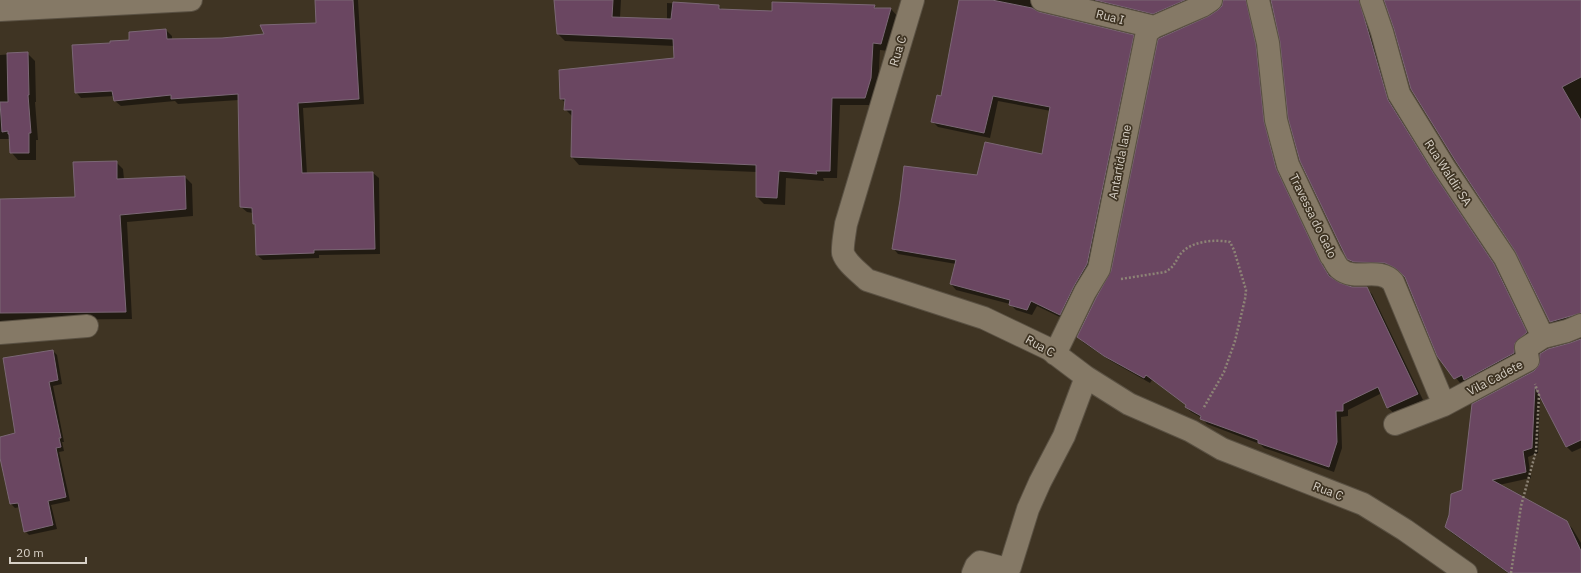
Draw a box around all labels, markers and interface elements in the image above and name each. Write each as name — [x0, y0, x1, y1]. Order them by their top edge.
street label: Rua I — [1094, 6, 1126, 27]
street label: Rua C — [886, 33, 909, 68]
street label: Antartida lane — [1105, 123, 1134, 201]
street label: Rua Waldir SA — [1421, 137, 1476, 209]
street label: Travessa do Gelo — [1287, 171, 1340, 261]
street label: Rua C — [1023, 331, 1058, 360]
street label: Vila Cadete — [1464, 356, 1526, 398]
street label: Rua C — [1311, 478, 1346, 503]
scale bar — [10, 539, 86, 565]
text: 20 m — [16, 545, 44, 560]

